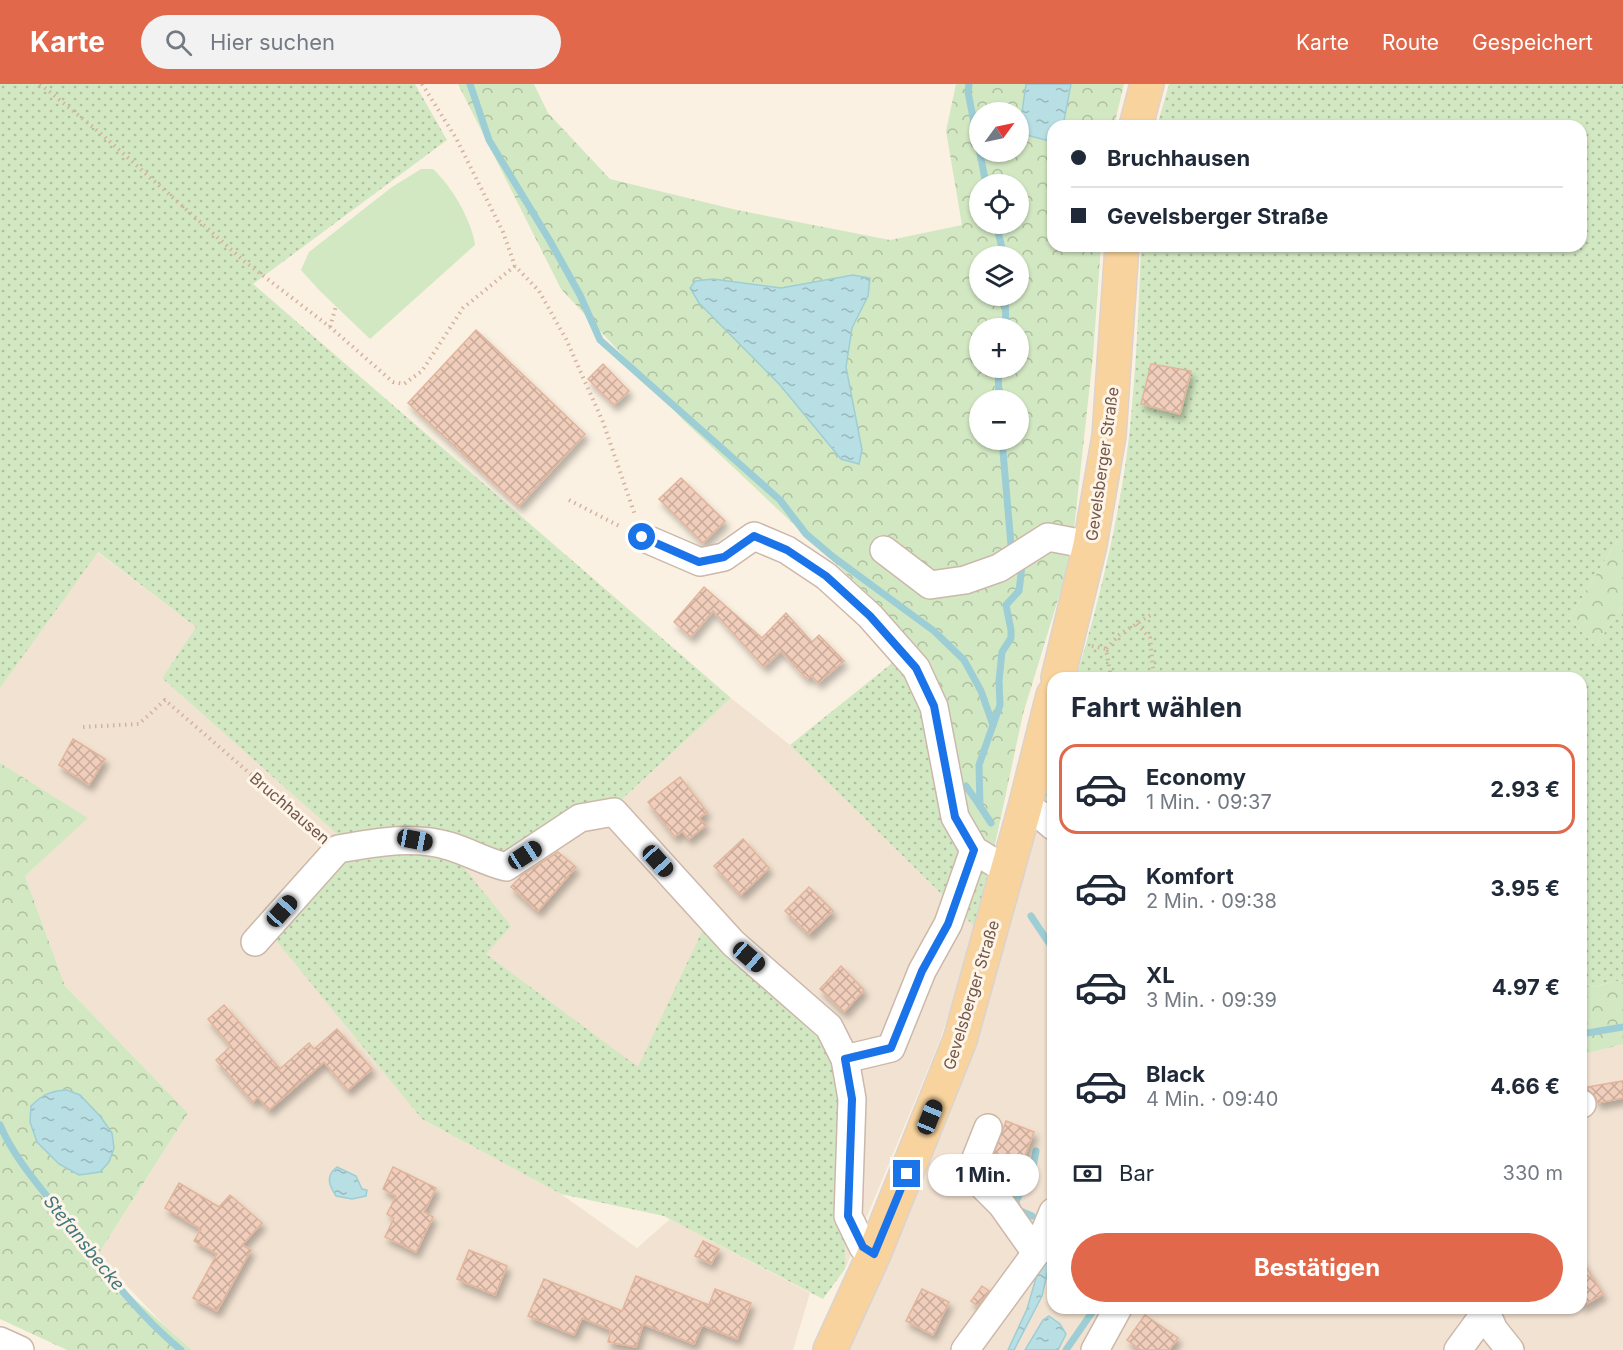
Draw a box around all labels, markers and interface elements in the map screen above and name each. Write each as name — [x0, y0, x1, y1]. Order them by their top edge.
search box — [141, 15, 561, 69]
text: Karte — [30, 25, 105, 59]
icon: search — [162, 26, 195, 59]
text: Hier suchen — [210, 29, 335, 55]
text: Karte — [1296, 30, 1349, 55]
text: Route — [1382, 30, 1439, 55]
text: Gespeichert — [1472, 30, 1593, 55]
north arrow — [969, 102, 1029, 162]
map controls — [969, 102, 1029, 450]
text: Bruchhausen — [1107, 145, 1250, 171]
button: locate — [969, 174, 1029, 234]
text: Gevelsberger Straße — [1107, 203, 1328, 229]
button: layers — [969, 246, 1029, 306]
button: + — [969, 318, 1029, 378]
street label: Gevelsberger Straße — [1081, 386, 1123, 542]
button: − — [969, 390, 1029, 450]
route start — [628, 523, 655, 550]
text: Fahrt wählen — [1071, 691, 1242, 724]
icon: car — [1074, 762, 1128, 816]
text: Economy — [1146, 764, 1246, 790]
street label: Bruchhausen — [246, 768, 334, 848]
text: 2.93 € — [1490, 776, 1560, 802]
text: 1 Min. · 09:37 — [1146, 790, 1272, 814]
car — [396, 828, 434, 852]
car — [505, 838, 545, 872]
car — [639, 842, 677, 880]
icon: car — [1074, 861, 1128, 915]
text: Komfort — [1146, 863, 1234, 889]
text: 3.95 € — [1491, 875, 1560, 901]
text: 2 Min. · 09:38 — [1146, 889, 1277, 913]
car — [263, 892, 301, 930]
street label: Gevelsberger Straße — [939, 918, 1003, 1072]
car — [730, 938, 768, 976]
icon: car — [1074, 960, 1128, 1014]
text: XL — [1146, 962, 1175, 988]
text: 4.97 € — [1492, 974, 1560, 1000]
text: 3 Min. · 09:39 — [1146, 988, 1277, 1012]
icon: car — [1074, 1059, 1128, 1113]
text: Black — [1146, 1061, 1205, 1087]
text: 4.66 € — [1490, 1073, 1560, 1099]
text: 4 Min. · 09:40 — [1146, 1087, 1278, 1111]
car — [915, 1097, 945, 1137]
callout: 1 Min. — [928, 1153, 1039, 1195]
icon: cash — [1071, 1157, 1104, 1190]
route end — [893, 1160, 920, 1187]
text: Bar — [1119, 1160, 1154, 1186]
text: 330 m — [1503, 1161, 1563, 1185]
text: 1 Min. — [955, 1163, 1012, 1187]
water label: Stefansbecke — [40, 1191, 129, 1295]
button: Bestätigen — [1071, 1233, 1563, 1302]

